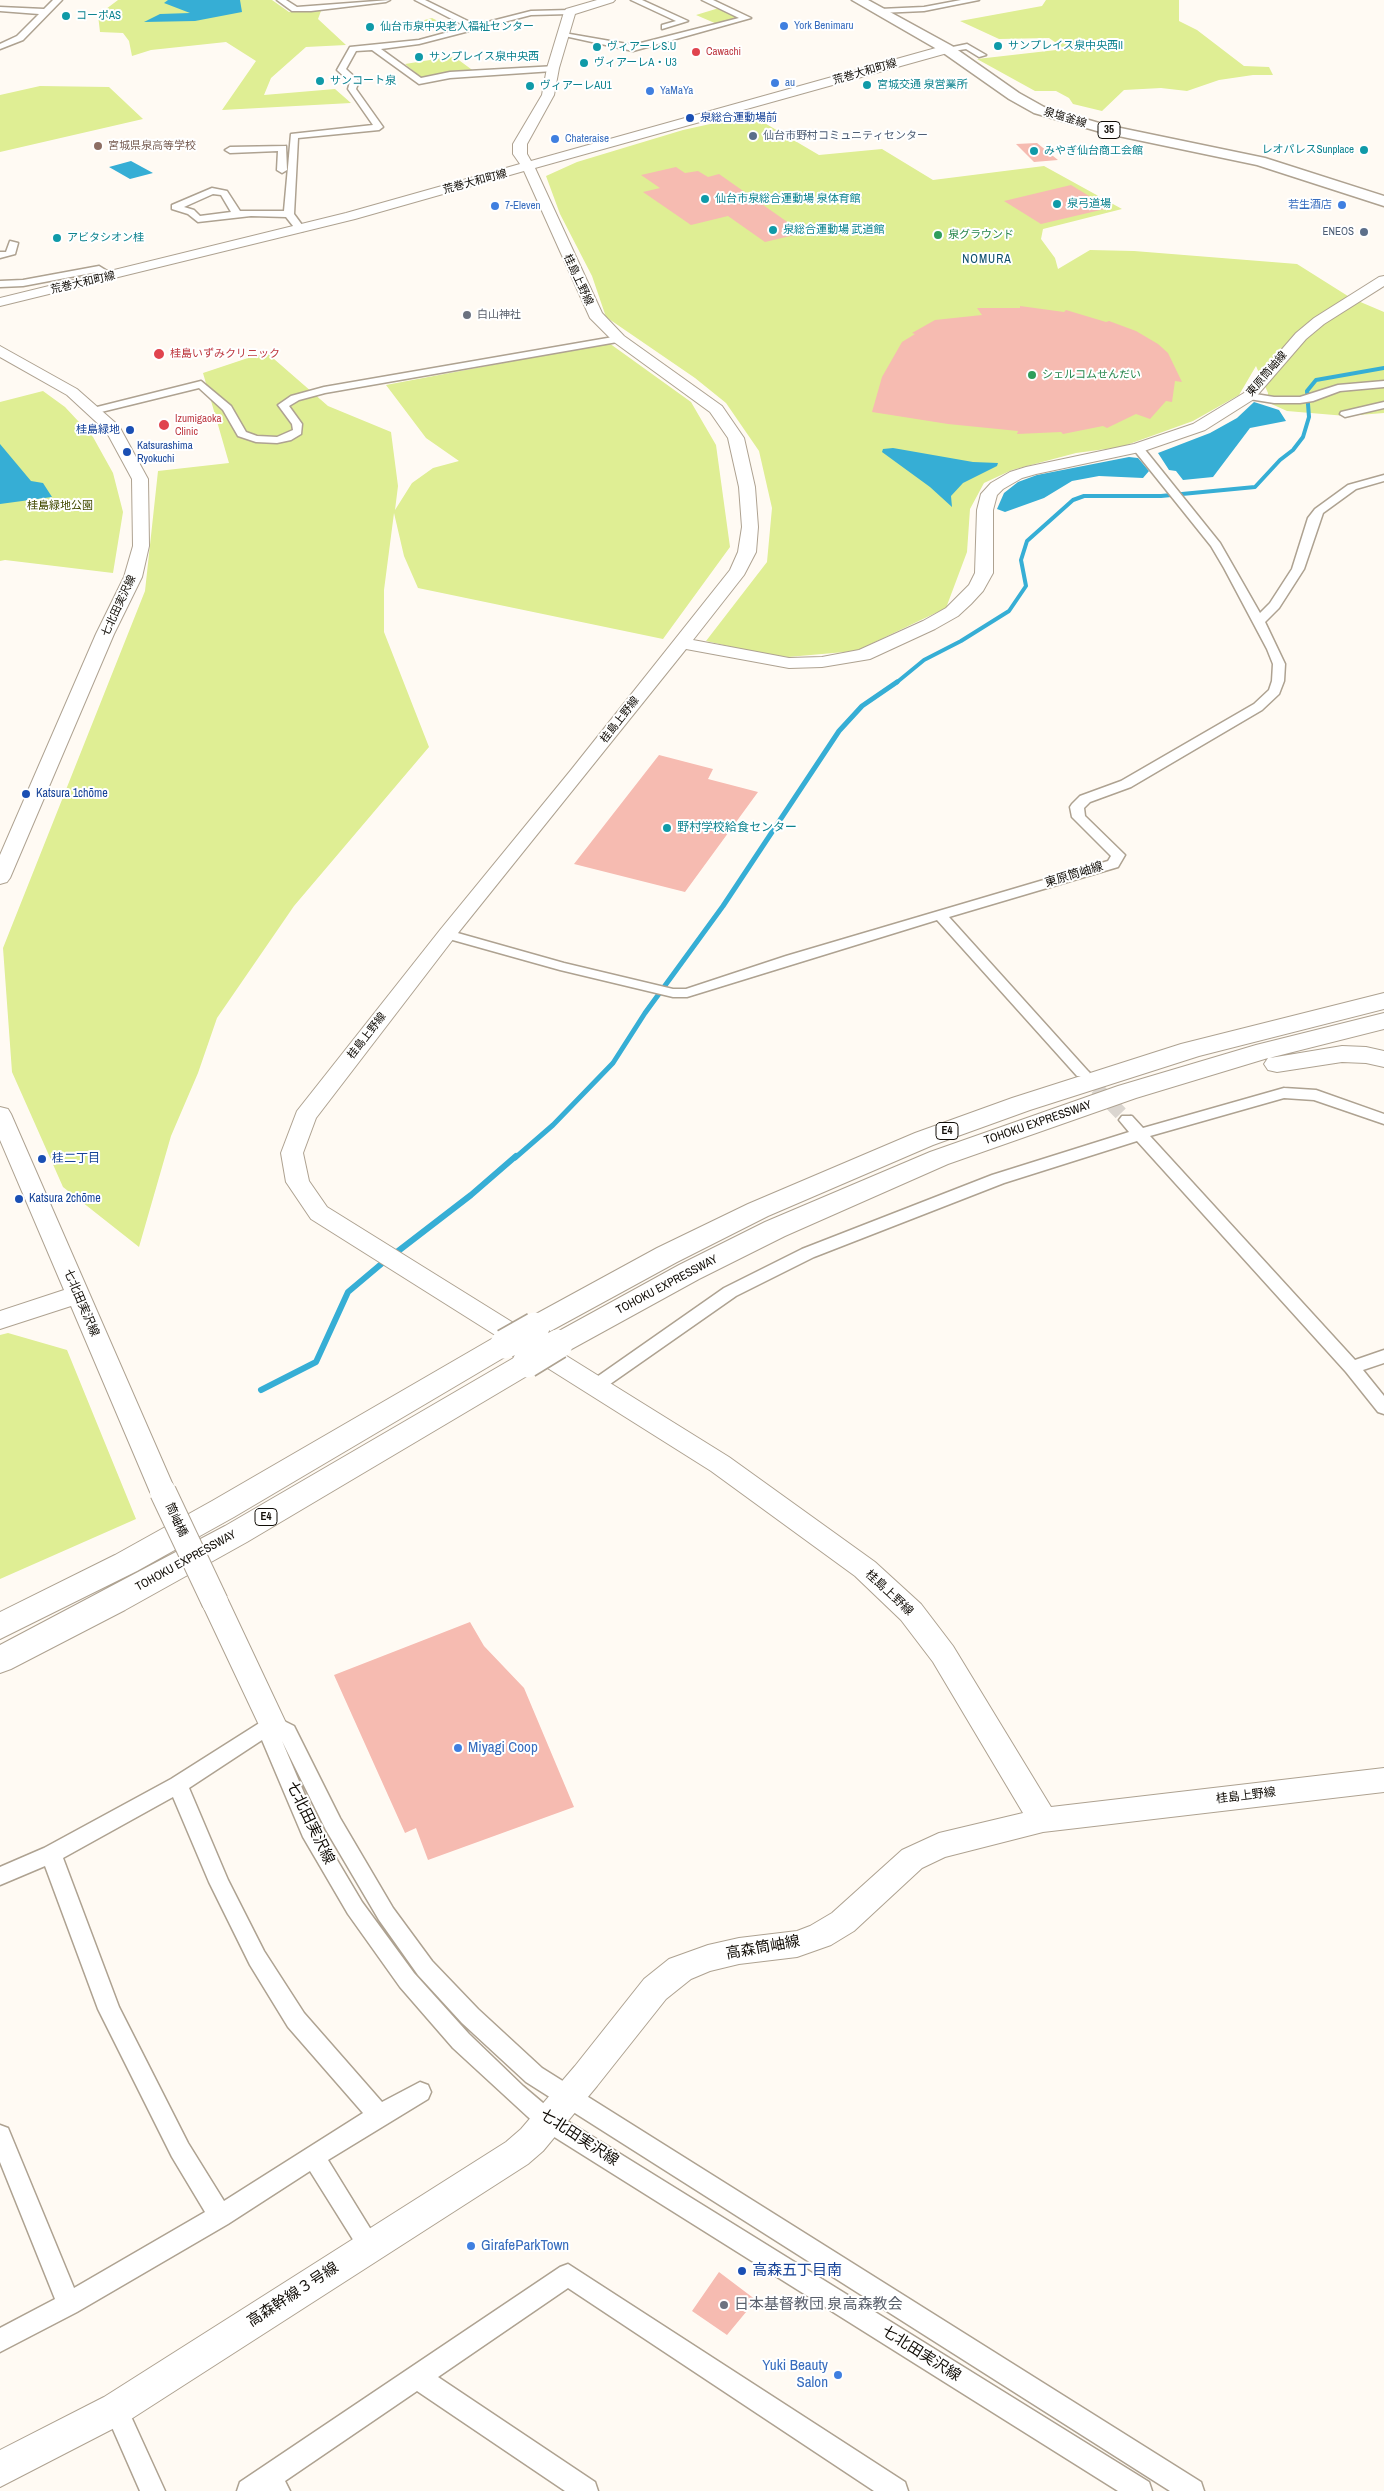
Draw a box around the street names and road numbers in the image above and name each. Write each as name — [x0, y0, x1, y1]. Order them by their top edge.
street label: 荒巻大和町線 — [831, 57, 899, 87]
street label: 泉塩釜線 — [1042, 105, 1088, 131]
road number: 35 — [1098, 122, 1120, 138]
street label: 荒巻大和町線 — [441, 167, 509, 197]
street label: 桂島上野線 — [560, 252, 596, 308]
street label: 荒巻大和町線 — [49, 269, 117, 297]
street label: 東原筒岫線 — [1244, 349, 1290, 399]
street label: 七北田実沢線 — [99, 573, 139, 639]
street label: 桂島上野線 — [598, 694, 642, 746]
street label: 東原筒岫線 — [1043, 859, 1105, 891]
street label: 桂島上野線 — [345, 1010, 389, 1062]
street label: TOHOKU EXPRESSWAY — [982, 1098, 1094, 1148]
road number: E4 — [936, 1122, 958, 1140]
street label: TOHOKU EXPRESSWAY — [614, 1252, 720, 1318]
street label: 七北田実沢線 — [60, 1267, 102, 1339]
street label: 筒岫橋 — [162, 1501, 190, 1539]
road number: E4 — [255, 1508, 277, 1525]
street label: TOHOKU EXPRESSWAY — [133, 1527, 239, 1595]
street label: 桂島上野線 — [862, 1567, 916, 1619]
street label: 七北田実沢線 — [282, 1779, 338, 1867]
street label: 桂島上野線 — [1215, 1785, 1277, 1807]
street label: 高森筒岫線 — [725, 1933, 801, 1963]
street label: 七北田実沢線 — [536, 2106, 622, 2170]
street label: 高森幹線３号線 — [244, 2259, 342, 2331]
street label: 七北田実沢線 — [878, 2323, 964, 2385]

